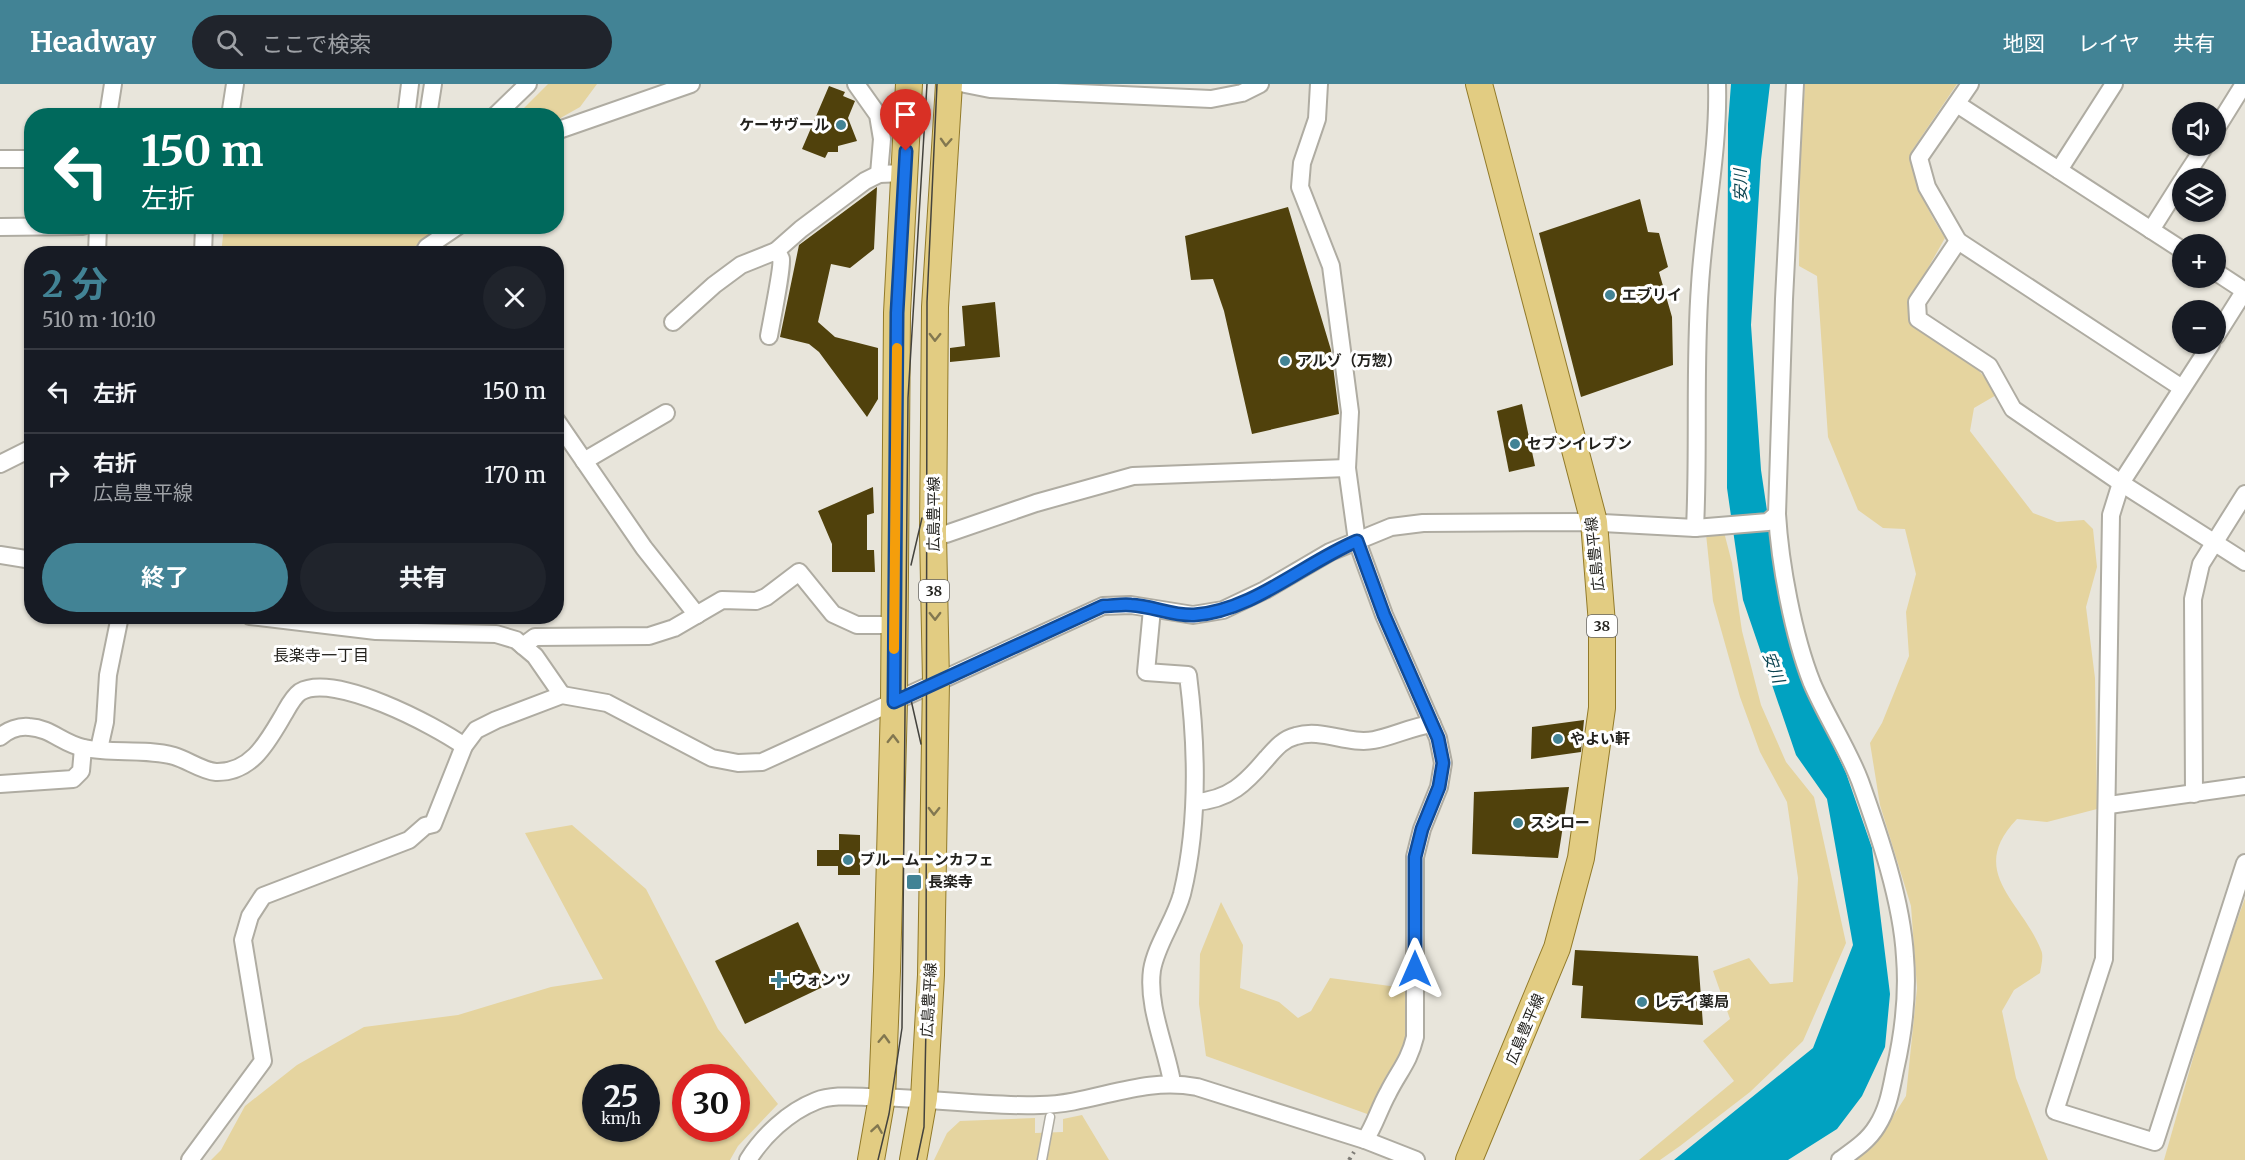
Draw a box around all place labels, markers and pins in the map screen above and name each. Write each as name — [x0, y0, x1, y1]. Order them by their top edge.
pin — [880, 89, 931, 151]
place label: ケーサヴール — [739, 115, 829, 134]
marker: ケーサヴール — [834, 118, 848, 132]
place label: エブリイ — [1622, 285, 1682, 304]
marker: エブリイ — [1603, 288, 1617, 302]
place label: アルゾ（万惣） — [1297, 351, 1402, 370]
marker: アルゾ（万惣） — [1278, 354, 1292, 368]
place label: セブンイレブン — [1527, 434, 1632, 453]
marker: セブンイレブン — [1508, 437, 1522, 451]
place label: やよい軒 — [1570, 729, 1630, 748]
marker: やよい軒 — [1551, 732, 1565, 746]
place label: スシロー — [1530, 813, 1590, 832]
marker: スシロー — [1511, 816, 1525, 830]
place label: ブルームーンカフェ — [860, 850, 994, 869]
marker: ブルームーンカフェ — [841, 853, 855, 867]
place label: 長楽寺 — [928, 872, 973, 891]
marker: 長楽寺 — [905, 873, 923, 891]
place label: ウォンツ — [791, 970, 851, 989]
marker: ウォンツ — [772, 973, 786, 987]
place label: レデイ薬局 — [1654, 992, 1729, 1011]
marker: レデイ薬局 — [1635, 995, 1649, 1009]

